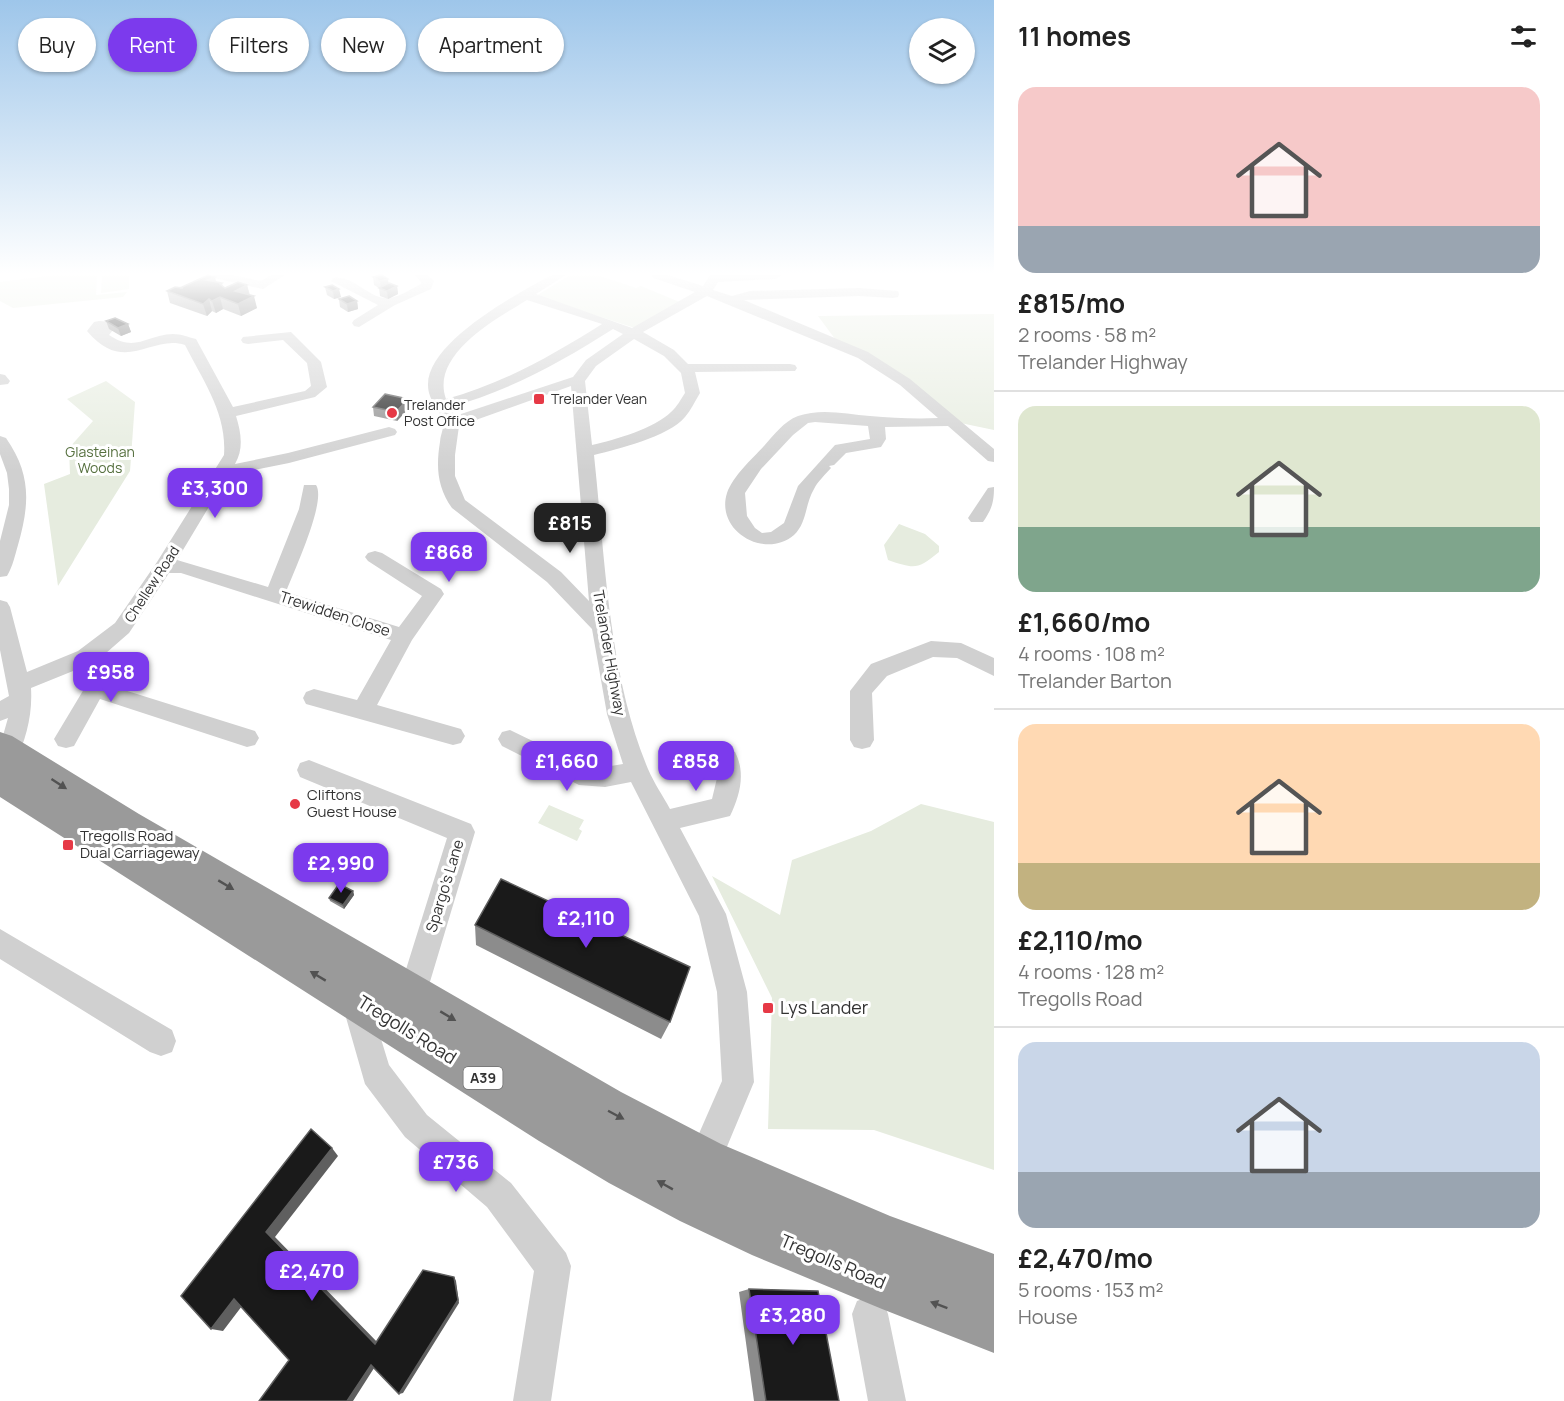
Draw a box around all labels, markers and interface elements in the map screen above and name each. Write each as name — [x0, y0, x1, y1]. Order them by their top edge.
chip: Buy — [18, 18, 96, 72]
chip: Rent — [108, 18, 197, 72]
chip: Filters — [209, 18, 309, 72]
chip: New — [321, 18, 406, 72]
chip: Apartment — [418, 18, 564, 72]
map controls — [909, 18, 975, 84]
button: layers — [909, 18, 975, 84]
text: 11 homes — [1018, 18, 1131, 54]
icon: filters — [1507, 20, 1540, 53]
icon: home — [1225, 126, 1333, 234]
text: £815/mo — [1018, 285, 1125, 321]
text: 2 rooms · 58 m² — [1018, 321, 1156, 348]
text: Trelander Highway — [1018, 348, 1188, 375]
place label: Trelander Vean — [551, 389, 647, 408]
marker: Trelander Vean — [532, 392, 546, 406]
place label: Trelander Post Office — [404, 395, 475, 430]
marker: Trelander Post Office — [385, 406, 399, 420]
park label: Glasteinan Woods — [65, 442, 135, 477]
icon: home — [1225, 445, 1333, 553]
pin: £3,300 — [166, 468, 264, 519]
text: £3,300 — [181, 474, 249, 501]
pin: £815 — [534, 503, 606, 554]
text: £815 — [548, 509, 592, 536]
pin: £868 — [413, 532, 485, 583]
text: £868 — [425, 538, 473, 565]
street label: Chellew Road — [120, 542, 183, 626]
street label: Trewidden Close — [277, 586, 393, 641]
street label: Trelander Highway — [588, 588, 631, 718]
text: £1,660/mo — [1018, 604, 1150, 640]
text: 4 rooms · 108 m² — [1018, 640, 1165, 667]
pin: £958 — [75, 652, 147, 703]
text: £958 — [87, 658, 135, 685]
text: Trelander Barton — [1018, 667, 1172, 694]
pin: £1,660 — [518, 741, 616, 792]
pin: £858 — [660, 741, 732, 792]
text: £1,660 — [535, 747, 599, 774]
text: £858 — [672, 747, 720, 774]
icon: home — [1225, 763, 1333, 871]
one-way arrow — [51, 778, 67, 789]
place label: Cliftons Guest House — [307, 784, 397, 822]
marker: Cliftons Guest House — [288, 797, 302, 811]
place label: Tregolls Road Dual Carriageway — [80, 825, 200, 863]
street label: Spargo's Lane — [420, 837, 469, 935]
marker: Tregolls Road Dual Carriageway — [61, 838, 75, 852]
pin: £2,990 — [292, 843, 390, 894]
text: £2,990 — [307, 849, 375, 876]
one-way arrow — [218, 879, 234, 890]
pin: £2,110 — [537, 898, 635, 949]
text: £2,110 — [557, 904, 615, 931]
text: £2,110/mo — [1018, 922, 1143, 958]
text: 4 rooms · 128 m² — [1018, 958, 1164, 985]
one-way arrow — [310, 970, 326, 981]
text: Tregolls Road — [1018, 985, 1143, 1012]
street label: Tregolls Road — [354, 989, 461, 1069]
place label: Lys Lander — [780, 995, 869, 1019]
marker: Lys Lander — [761, 1001, 775, 1015]
one-way arrow — [440, 1011, 457, 1021]
road number: A39 — [464, 1067, 502, 1089]
icon: home — [1225, 1081, 1333, 1189]
one-way arrow — [608, 1110, 625, 1120]
pin: £736 — [420, 1142, 492, 1193]
text: £736 — [433, 1148, 479, 1175]
one-way arrow — [656, 1180, 673, 1190]
street label: Tregolls Road — [777, 1228, 890, 1294]
text: £2,470/mo — [1018, 1240, 1153, 1276]
pin: £2,470 — [263, 1251, 361, 1302]
text: £2,470 — [279, 1257, 345, 1284]
text: 5 rooms · 153 m² — [1018, 1276, 1164, 1303]
pin: £3,280 — [744, 1295, 842, 1346]
one-way arrow — [930, 1300, 948, 1309]
text: £3,280 — [760, 1301, 826, 1328]
text: House — [1018, 1303, 1078, 1330]

